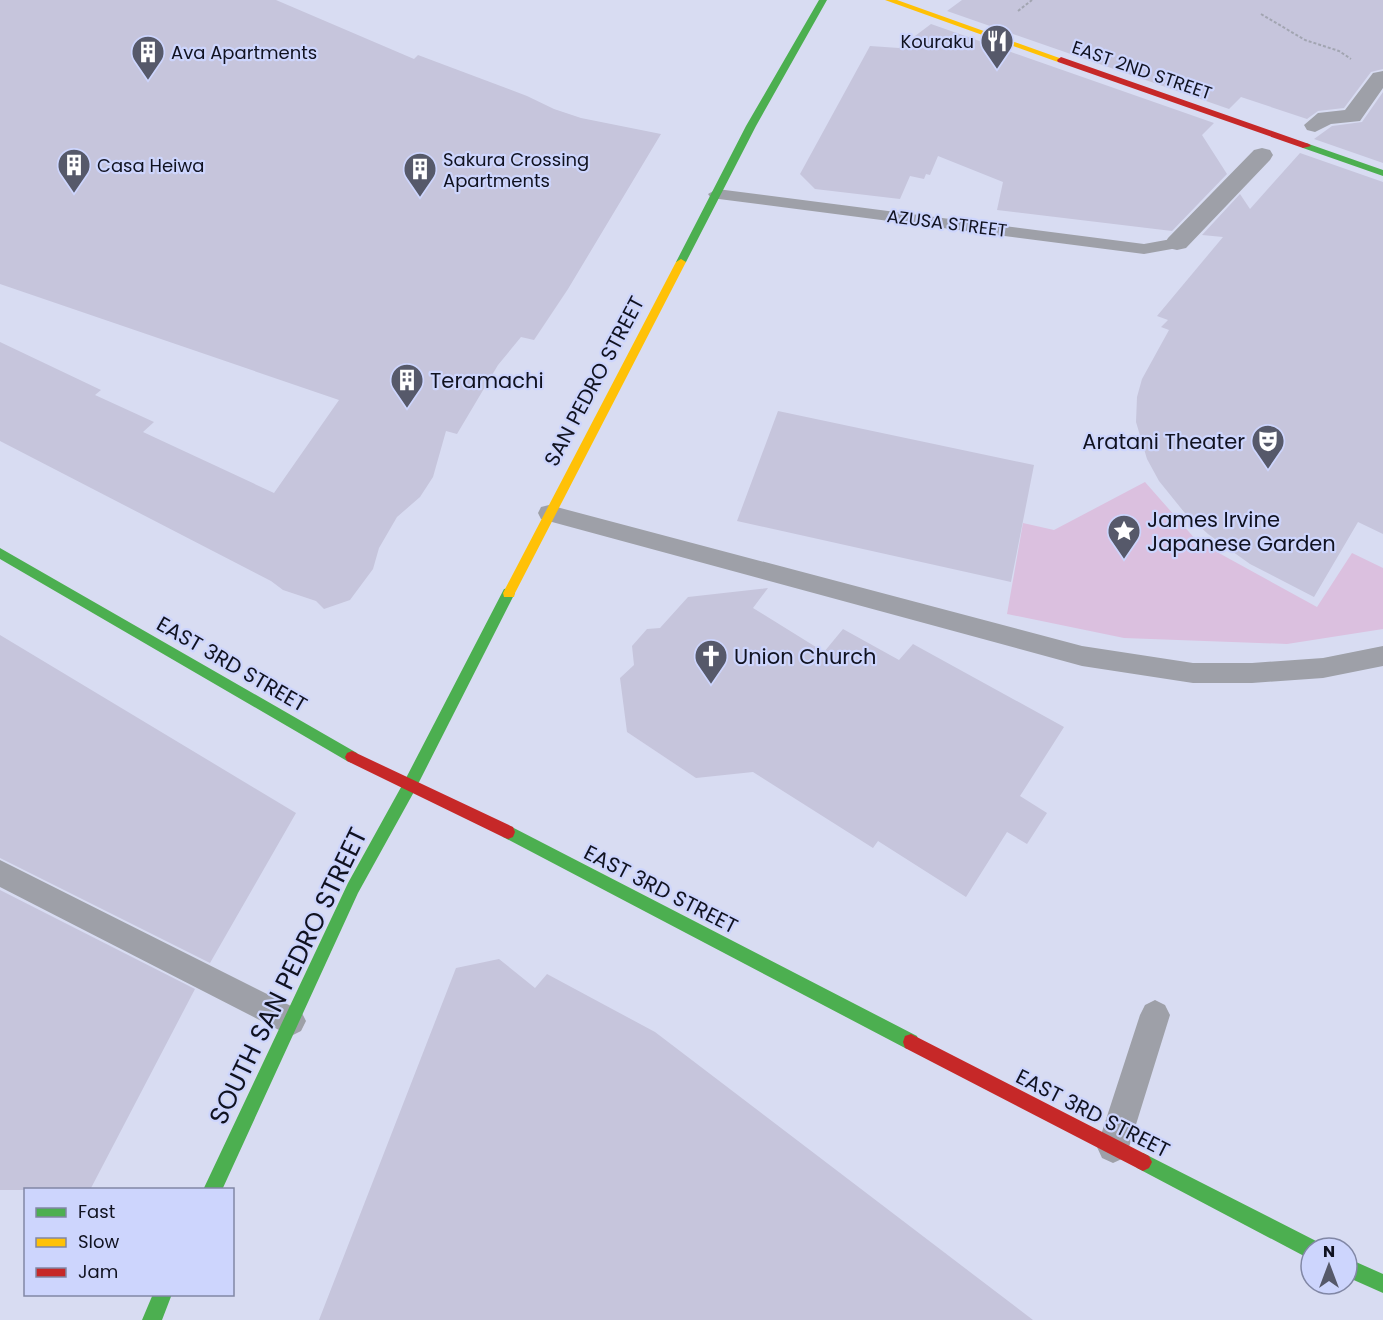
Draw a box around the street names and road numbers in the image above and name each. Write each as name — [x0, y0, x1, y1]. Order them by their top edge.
street label: EAST 2ND STREET — [1069, 34, 1216, 106]
street label: AZUSA STREET — [885, 203, 1009, 243]
street label: SAN PEDRO STREET — [537, 291, 651, 471]
street label: EAST 3RD STREET — [151, 609, 313, 719]
street label: SOUTH SAN PEDRO STREET — [200, 822, 376, 1130]
street label: EAST 3RD STREET — [579, 838, 743, 940]
street label: EAST 3RD STREET — [1011, 1062, 1175, 1164]

